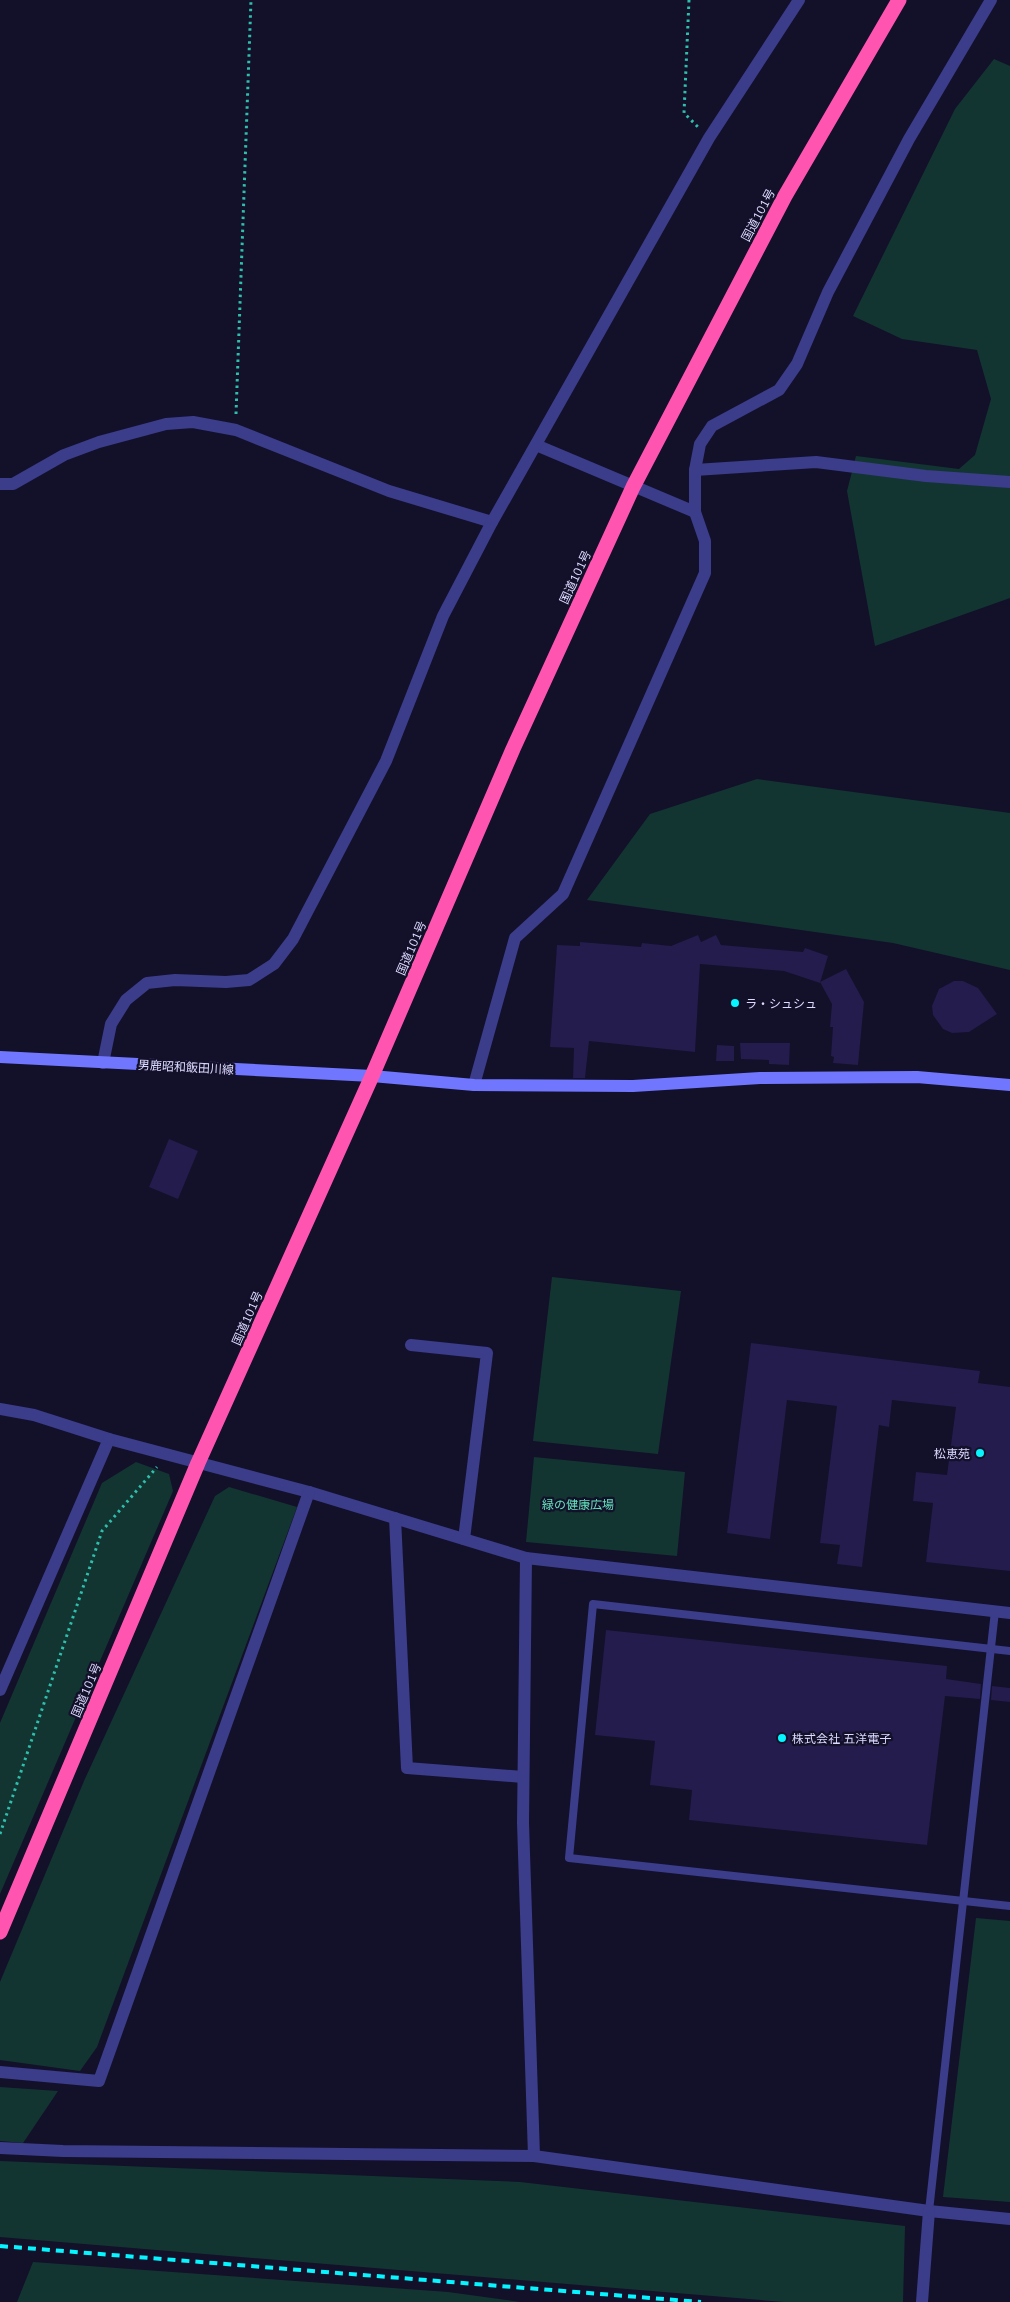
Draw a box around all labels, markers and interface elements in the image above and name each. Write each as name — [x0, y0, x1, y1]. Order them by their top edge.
street label: 国道101号 — [738, 186, 778, 244]
street label: 国道101号 — [556, 548, 594, 606]
street label: 国道101号 — [393, 919, 429, 977]
place label: ラ・シュシュ — [745, 996, 817, 1011]
marker: ラ・シュシュ — [729, 997, 741, 1009]
street label: 男鹿昭和飯田川線 — [138, 1057, 234, 1077]
street label: 国道101号 — [228, 1289, 266, 1347]
place label: 松恵苑 — [934, 1446, 970, 1461]
marker: 松恵苑 — [974, 1447, 986, 1459]
park label: 緑の健康広場 — [542, 1497, 614, 1512]
street label: 国道101号 — [68, 1661, 104, 1719]
place label: 株式会社 五洋電子 — [792, 1731, 891, 1746]
marker: 株式会社 五洋電子 — [776, 1732, 788, 1744]

